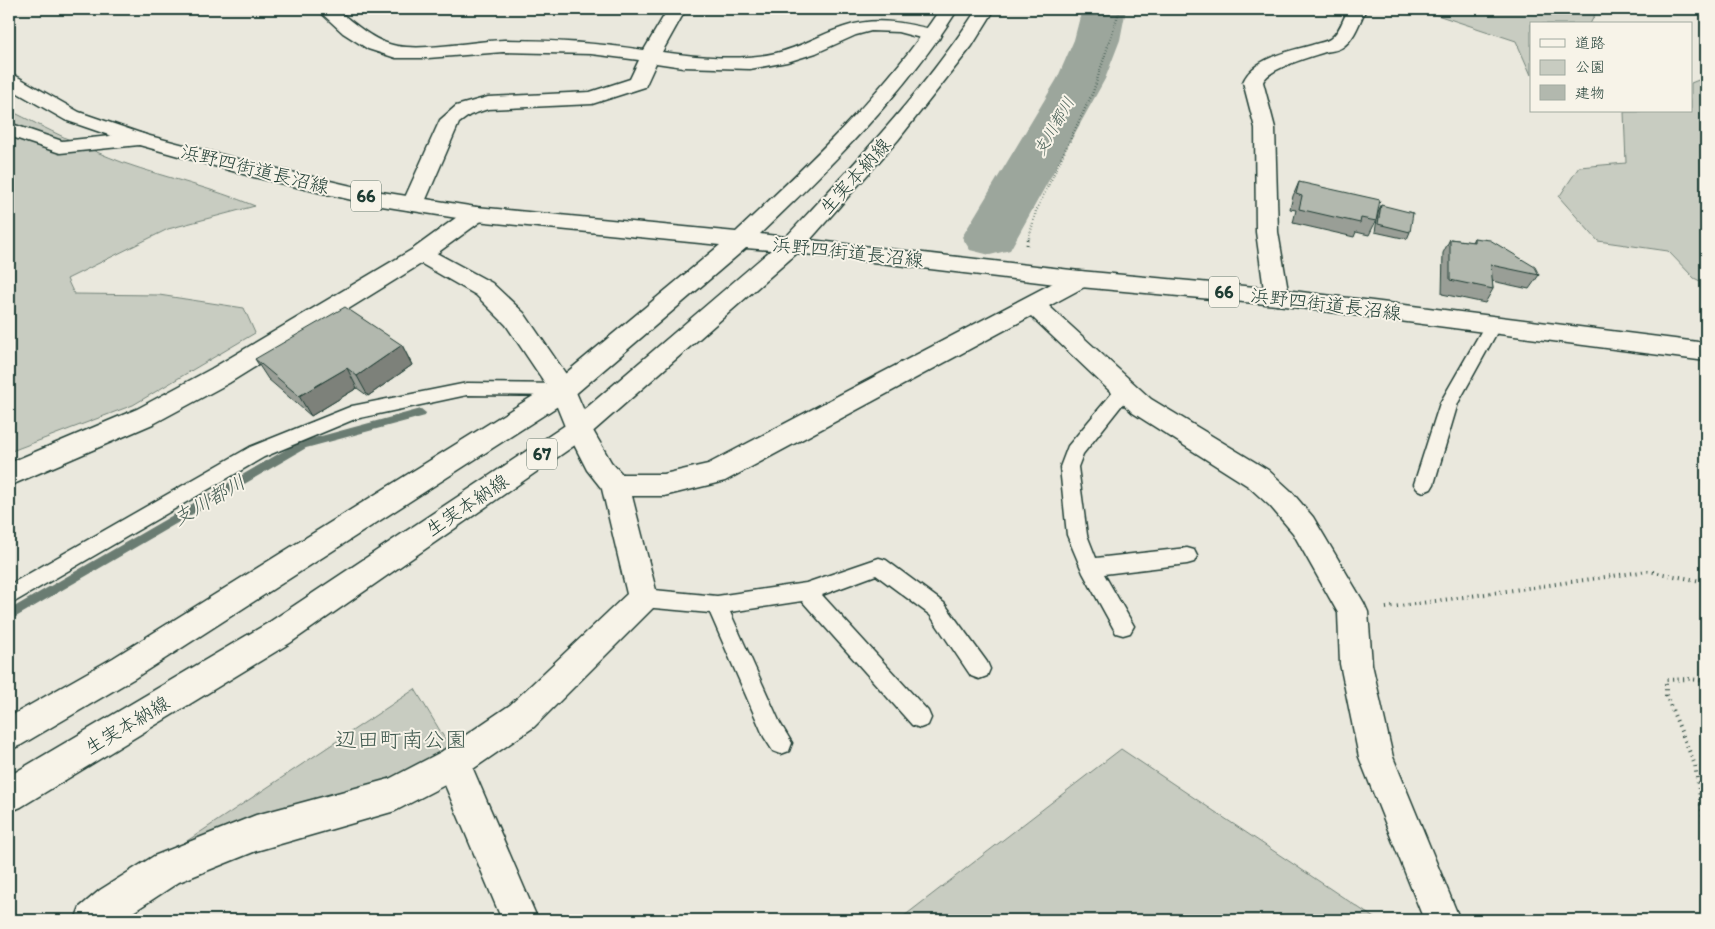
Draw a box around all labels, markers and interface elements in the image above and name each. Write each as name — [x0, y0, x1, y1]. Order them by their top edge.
legend — [1530, 22, 1692, 112]
text: 道路 — [1575, 34, 1605, 52]
text: 公園 — [1575, 58, 1605, 76]
text: 建物 — [1575, 84, 1605, 102]
water label: 支川都川 — [1030, 94, 1078, 158]
street label: 生実本納線 — [815, 133, 895, 219]
street label: 浜野四街道長沼線 — [178, 139, 332, 199]
road number: 66 — [351, 180, 381, 212]
street label: 浜野四街道長沼線 — [771, 233, 925, 271]
road number: 66 — [1209, 276, 1239, 308]
street label: 浜野四街道長沼線 — [1249, 283, 1403, 325]
road number: 67 — [527, 438, 557, 469]
street label: 生実本納線 — [421, 469, 513, 541]
water label: 支川都川 — [168, 470, 250, 530]
street label: 生実本納線 — [80, 691, 174, 759]
park label: 辺田町南公園 — [335, 726, 467, 753]

